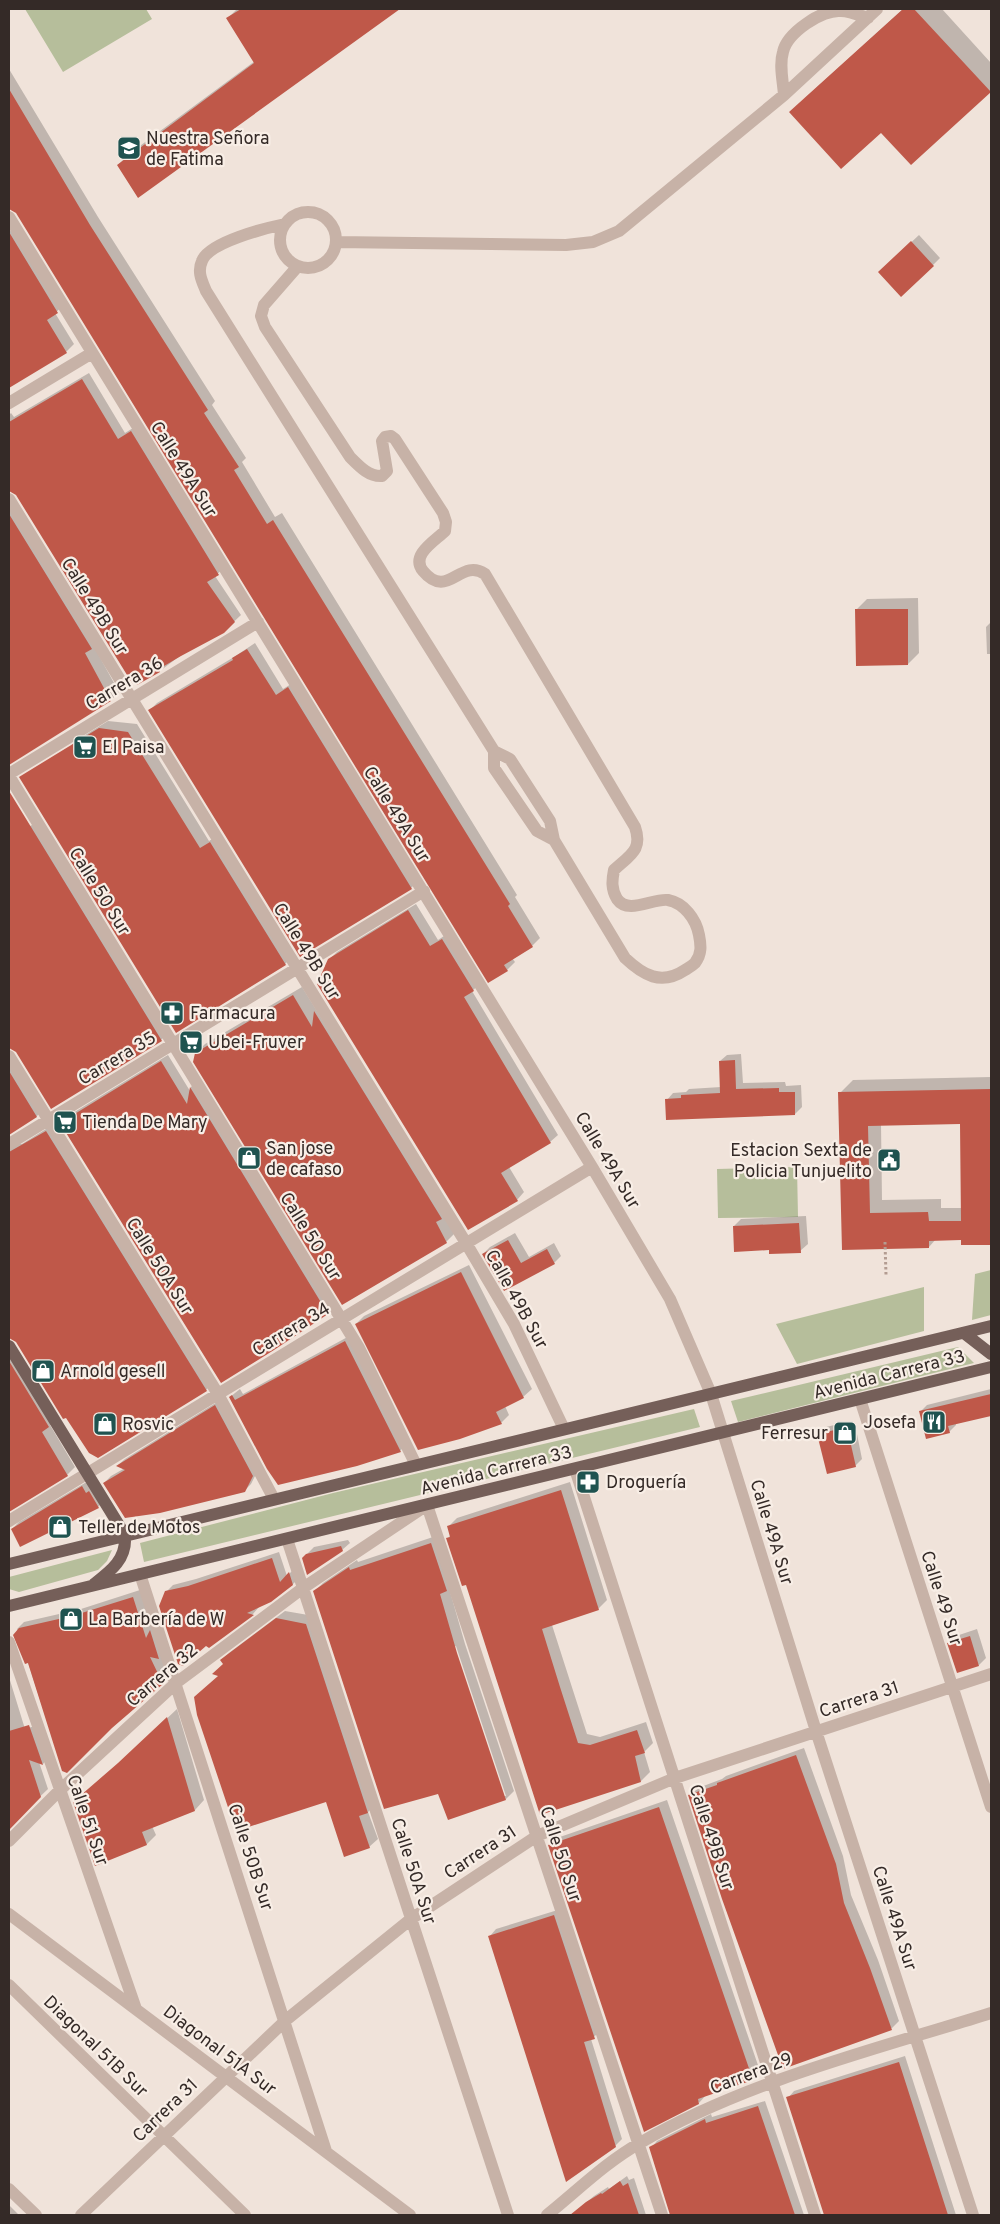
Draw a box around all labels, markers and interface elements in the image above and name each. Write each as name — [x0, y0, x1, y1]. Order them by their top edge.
place label: Nuestra Señora de Fatima — [146, 128, 269, 172]
school or university icon: Nuestra Señora de Fatima — [116, 135, 142, 161]
street label: Calle 49A Sur — [144, 417, 221, 522]
street label: Calle 49B Sur — [55, 554, 133, 660]
street label: Carrera 36 — [82, 652, 168, 716]
supermarket icon: El Paisa — [72, 734, 98, 760]
place label: El Paisa — [102, 737, 164, 760]
street label: Calle 49A Sur — [357, 762, 434, 867]
street label: Calle 50 Sur — [63, 844, 135, 940]
street label: Calle 49B Sur — [267, 899, 345, 1005]
pharmacy icon: Farmacura — [159, 1000, 185, 1026]
place label: Farmacura — [190, 1003, 276, 1026]
street label: Carrera 35 — [75, 1027, 161, 1092]
supermarket icon: Ubei-Fruver — [178, 1029, 204, 1055]
place label: Ubei-Fruver — [208, 1032, 304, 1055]
street label: Calle 49A Sur — [569, 1108, 645, 1213]
supermarket icon: Tienda De Mary — [52, 1109, 78, 1135]
place label: Tienda De Mary — [82, 1112, 207, 1135]
place label: San jose de cafaso — [266, 1138, 342, 1182]
place label: Estacion Sexta de Policia Tunjuelito — [730, 1140, 872, 1184]
shop icon: San jose de cafaso — [236, 1145, 262, 1171]
public building icon: Estacion Sexta de Policia Tunjuelito — [876, 1147, 902, 1173]
street label: Calle 50 Sur — [274, 1189, 346, 1285]
street label: Calle 50A Sur — [120, 1214, 198, 1320]
street label: Calle 49B Sur — [479, 1246, 552, 1353]
street label: Carrera 34 — [249, 1298, 335, 1363]
street label: Avenida Carrera 33 — [811, 1345, 968, 1405]
shop icon: Arnold gesell — [30, 1358, 56, 1384]
place label: Arnold gesell — [60, 1361, 166, 1384]
restaurant icon: Josefa — [921, 1409, 947, 1435]
shop icon: Rosvic — [92, 1411, 118, 1437]
place label: Josefa — [863, 1412, 916, 1435]
place label: Rosvic — [122, 1414, 174, 1437]
shop icon: Ferresur — [832, 1420, 858, 1446]
place label: Ferresur — [761, 1423, 828, 1446]
street label: Avenida Carrera 33 — [418, 1441, 575, 1501]
pharmacy icon: Droguería — [575, 1469, 601, 1495]
place label: Droguería — [606, 1472, 686, 1495]
street label: Calle 49A Sur — [744, 1477, 798, 1588]
shop icon: Teller de Motos — [47, 1514, 73, 1540]
place label: Teller de Motos — [78, 1517, 200, 1540]
street label: Calle 49 Sur — [914, 1548, 967, 1649]
shop icon: La Barbería de W — [58, 1606, 84, 1632]
place label: La Barbería de W — [88, 1609, 225, 1632]
street label: Carrera 32 — [122, 1640, 203, 1713]
street label: Carrera 31 — [817, 1677, 902, 1724]
street label: Calle 51 Sur — [60, 1772, 113, 1869]
street label: Calle 49B Sur — [683, 1782, 739, 1893]
street label: Calle 50B Sur — [221, 1801, 278, 1914]
street label: Calle 50 Sur — [533, 1804, 586, 1905]
street label: Calle 50A Sur — [385, 1815, 441, 1928]
street label: Carrera 31 — [440, 1821, 522, 1885]
street label: Calle 49A Sur — [866, 1863, 921, 1974]
street label: Diagonal 51B Sur — [38, 1991, 152, 2103]
street label: Diagonal 51A Sur — [158, 2001, 280, 2101]
street label: Carrera 29 — [707, 2048, 796, 2101]
street label: Carrera 31 — [128, 2074, 204, 2148]

